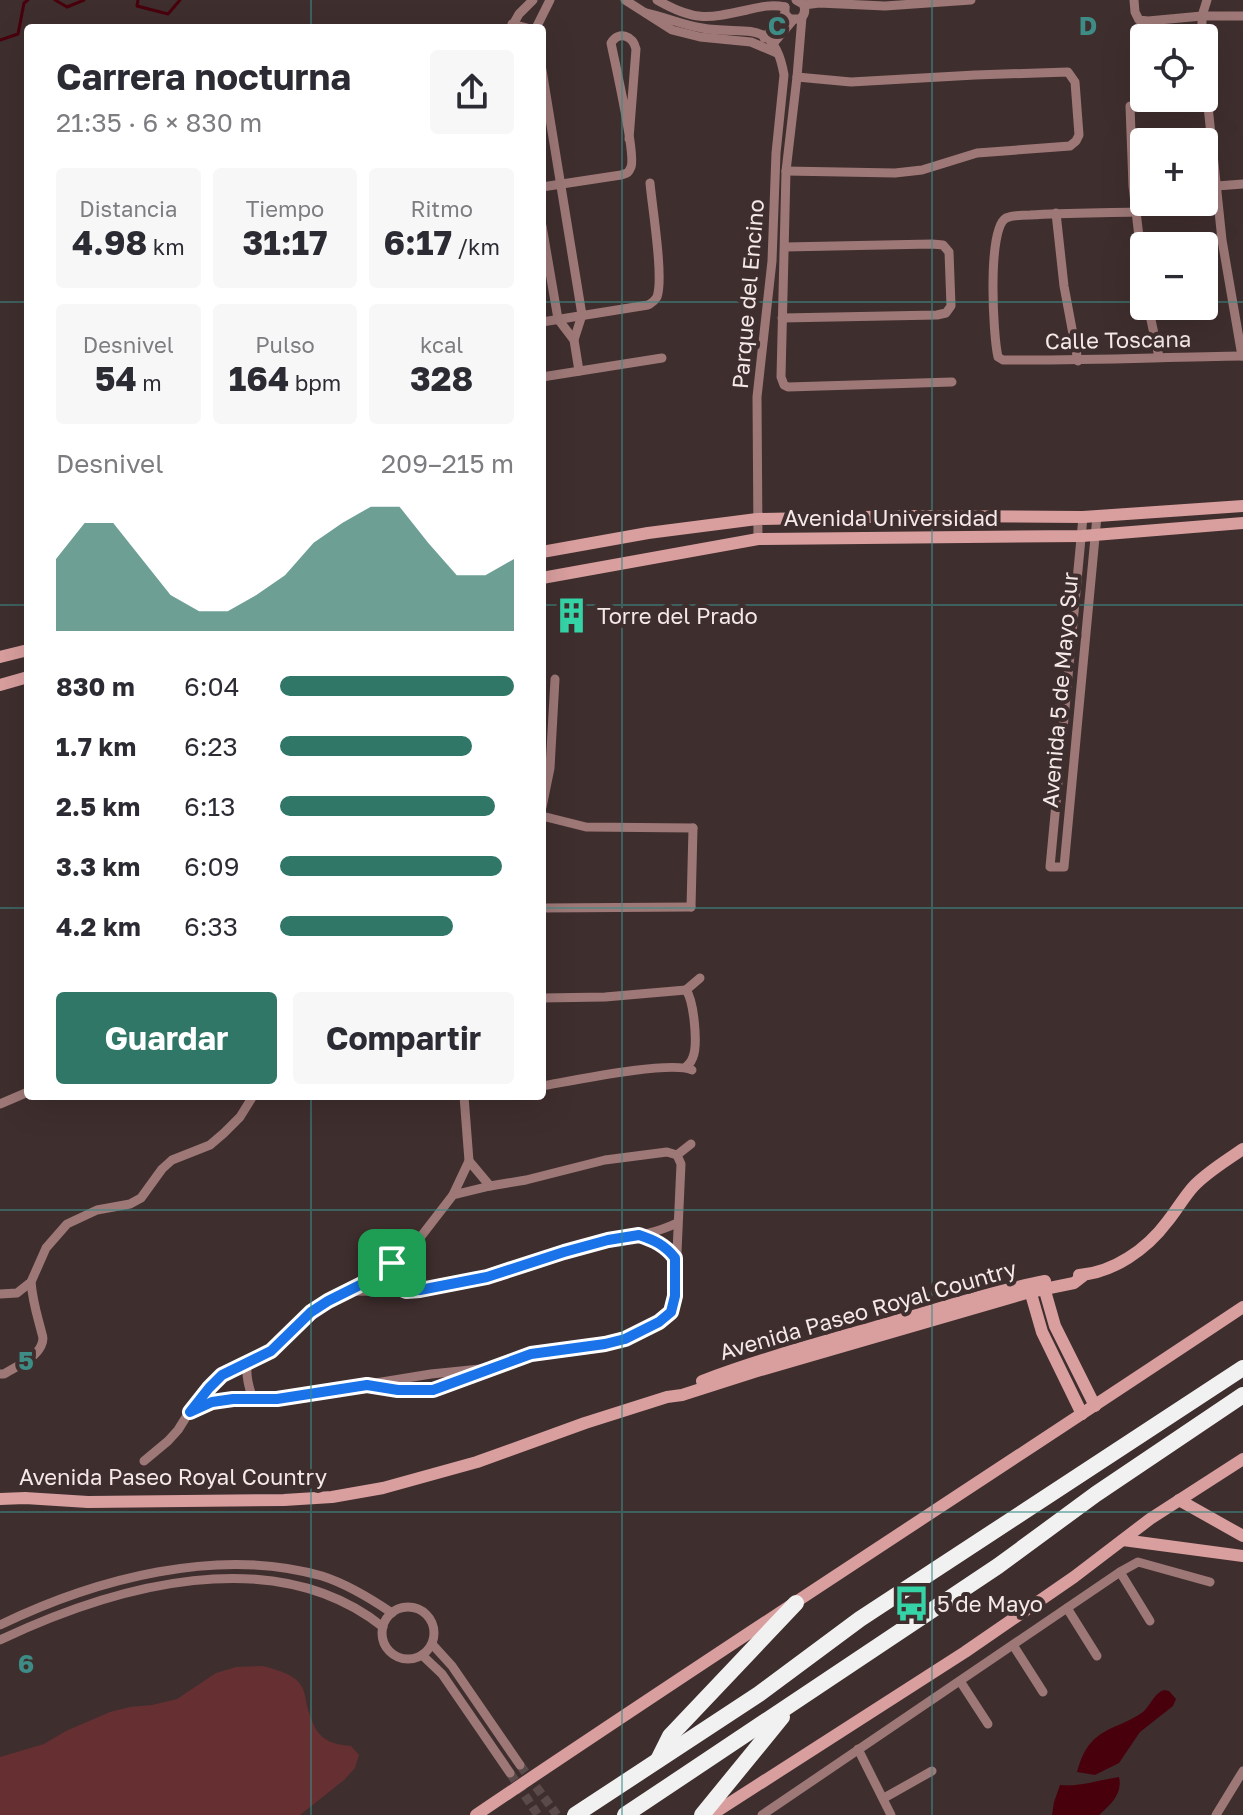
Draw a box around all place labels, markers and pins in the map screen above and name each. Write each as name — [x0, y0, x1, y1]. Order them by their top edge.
building icon: Torre del Prado — [552, 597, 590, 635]
place label: Torre del Prado — [597, 602, 758, 629]
pin — [358, 1229, 426, 1297]
bus stop icon: 5 de Mayo — [892, 1585, 930, 1623]
place label: 5 de Mayo — [937, 1590, 1043, 1617]

